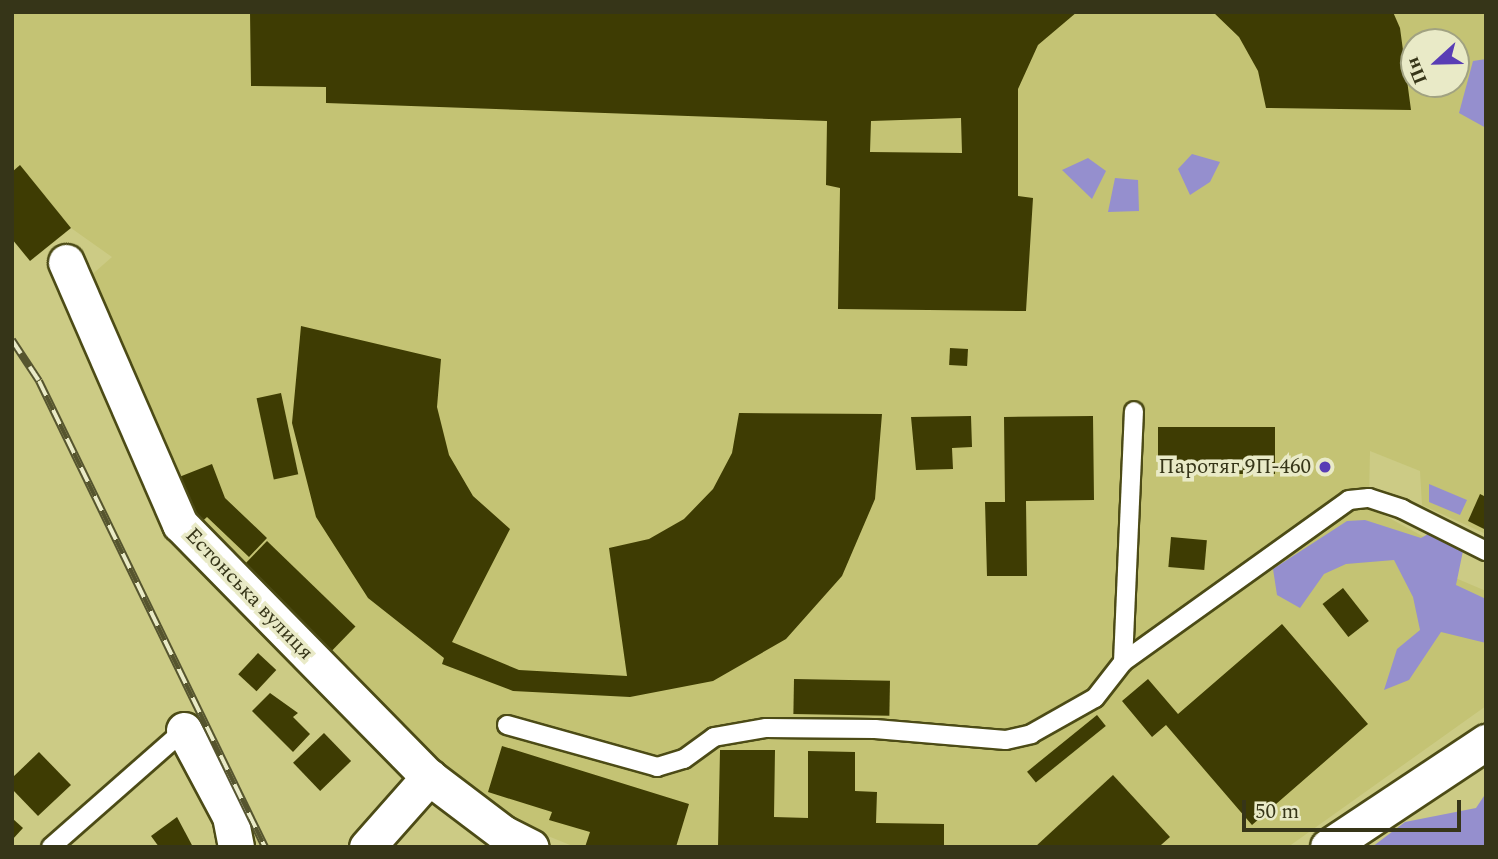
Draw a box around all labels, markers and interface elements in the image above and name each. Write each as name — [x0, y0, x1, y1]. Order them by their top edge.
north arrow — [1400, 28, 1470, 98]
text: Пн — [1398, 52, 1435, 88]
place label: Паротяг 9П-460 — [1158, 454, 1311, 480]
marker: Паротяг 9П-460 — [1317, 459, 1333, 475]
street label: Естонська вулиця — [180, 523, 318, 665]
scale bar — [1246, 786, 1465, 830]
text: 50 m — [1255, 796, 1299, 828]

